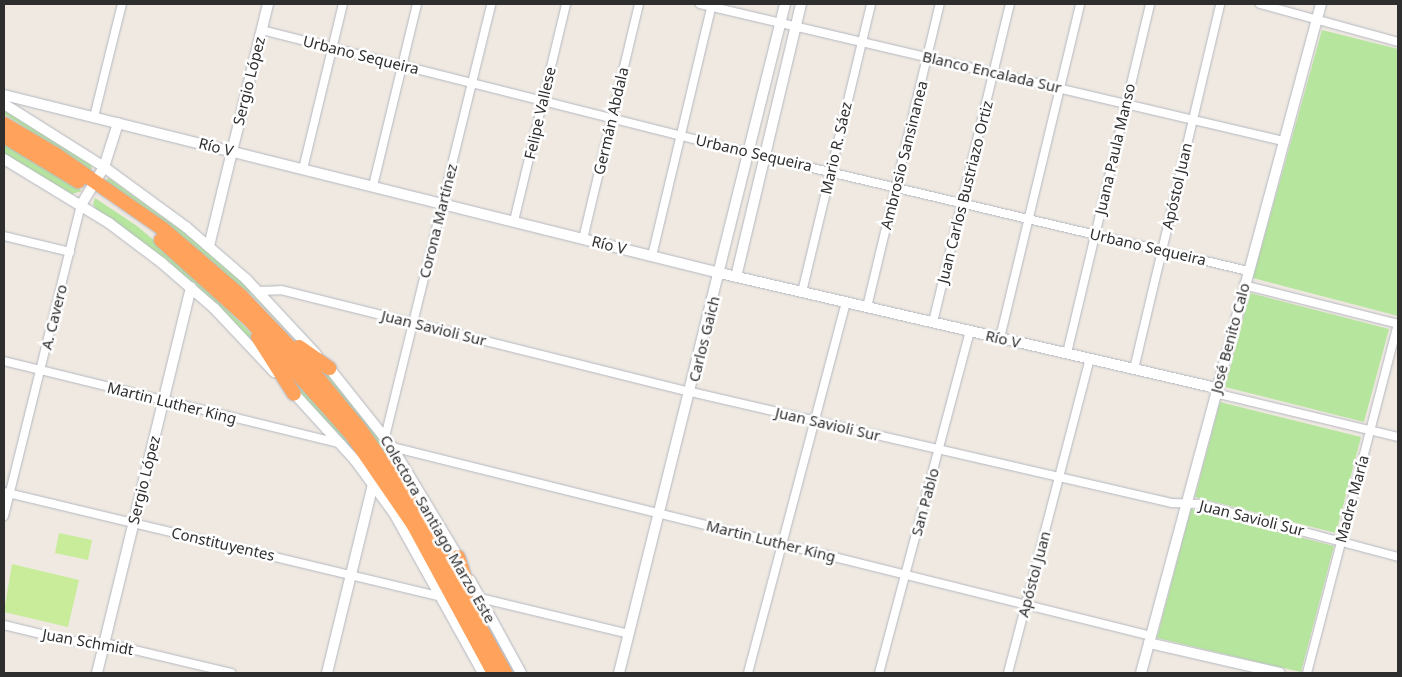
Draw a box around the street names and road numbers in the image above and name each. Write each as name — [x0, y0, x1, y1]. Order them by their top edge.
street label: Urbano Sequeira — [301, 32, 421, 78]
street label: Sergio López — [229, 35, 269, 127]
street label: Blanco Encalada Sur — [921, 47, 1063, 97]
street label: Felipe Vallese — [521, 65, 559, 161]
street label: Germán Abdala — [590, 65, 632, 177]
street label: Ambrosio Sansinanea — [877, 79, 931, 231]
street label: Juana Paula Manso — [1091, 82, 1139, 216]
street label: Juan Carlos Bustriazo Ortiz — [934, 99, 996, 285]
street label: Mario R. Sáez — [817, 100, 855, 196]
street label: Urbano Sequeira — [694, 131, 814, 175]
street label: Río V — [197, 134, 235, 160]
street label: Apóstol Juan — [1158, 141, 1196, 231]
street label: Corona Martínez — [415, 162, 461, 280]
street label: Urbano Sequeira — [1088, 225, 1208, 269]
street label: Río V — [590, 232, 628, 258]
street label: José Benito Calo — [1207, 281, 1253, 395]
street label: A. Cavero — [37, 283, 71, 351]
street label: Carlos Gaich — [685, 294, 723, 384]
street label: Juan Savioli Sur — [380, 306, 488, 350]
street label: Río V — [984, 326, 1022, 352]
street label: Martin Luther King — [105, 378, 239, 428]
street label: Juan Savioli Sur — [774, 403, 882, 445]
street label: Colectora Santiago Marzo Este — [377, 432, 499, 626]
street label: Sergio López — [124, 434, 164, 526]
street label: Madre María — [1332, 453, 1372, 545]
street label: San Pablo — [907, 466, 943, 538]
street label: Juan Savioli Sur — [1198, 496, 1306, 540]
street label: Martin Luther King — [704, 516, 838, 566]
street label: Constituyentes — [170, 523, 276, 565]
street label: Apóstol Juan — [1014, 529, 1054, 619]
street label: Juan Schmidt — [41, 625, 135, 659]

